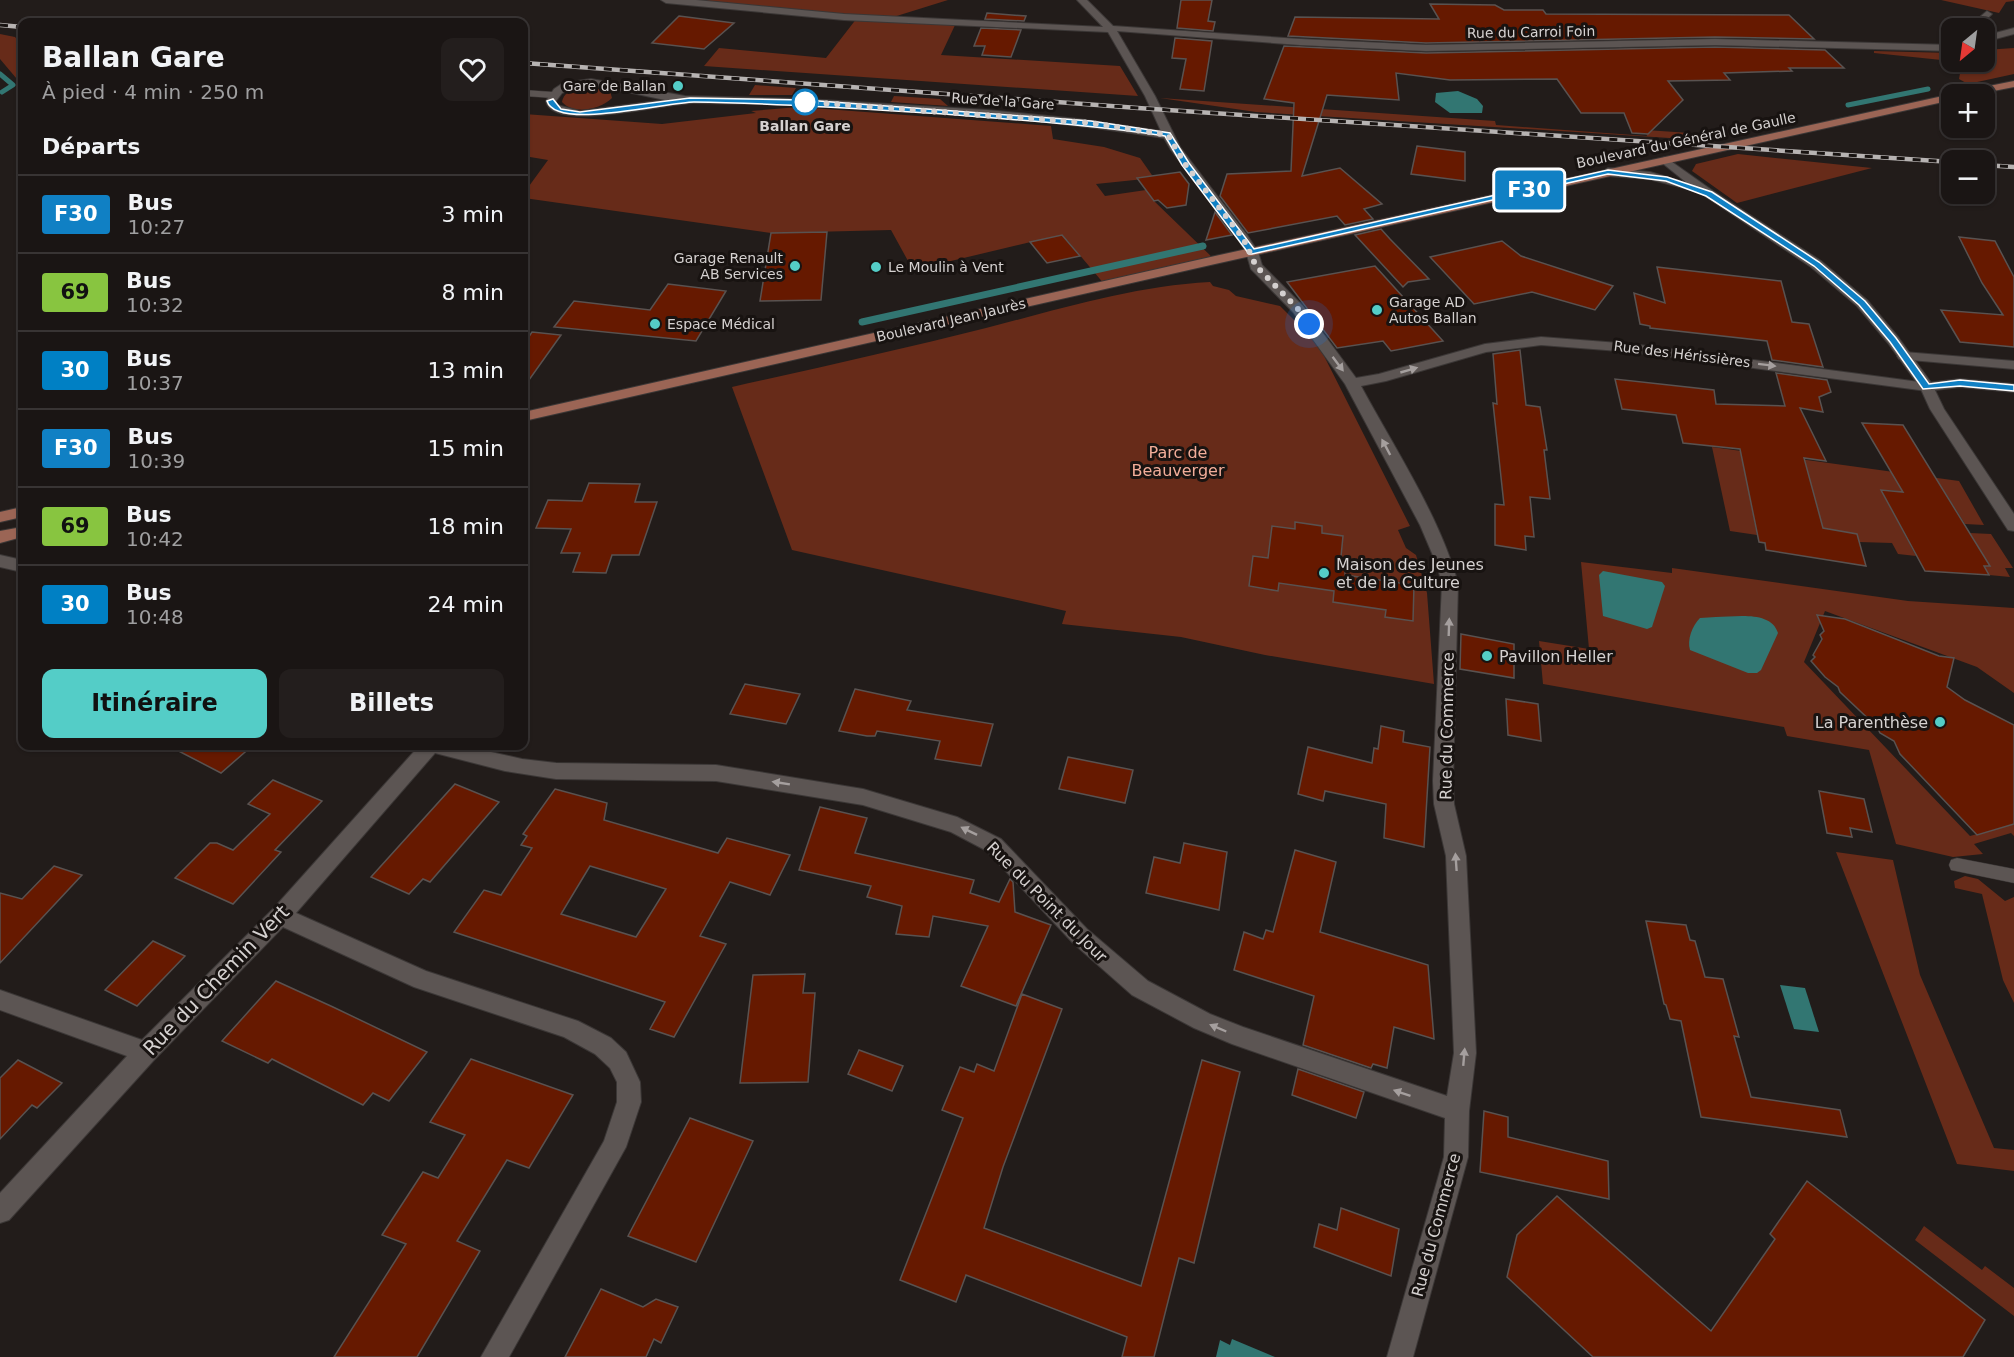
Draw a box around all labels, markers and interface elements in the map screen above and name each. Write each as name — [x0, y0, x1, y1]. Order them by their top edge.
north arrow — [1941, 18, 1995, 72]
map controls — [1941, 18, 1995, 204]
street label: Rue du Carroi Foin — [1467, 23, 1595, 41]
button: heart — [441, 38, 504, 101]
text: Ballan Gare — [42, 41, 225, 74]
place label: Gare de Ballan — [563, 78, 666, 94]
marker: Gare de Ballan — [671, 79, 685, 93]
text: À pied · 4 min · 250 m — [42, 80, 264, 104]
button: + — [1941, 84, 1995, 138]
marker: Ballan Gare — [792, 89, 818, 115]
street label: Rue de la Gare — [951, 89, 1055, 113]
street label: Boulevard du Général de Gaulle — [1575, 109, 1797, 171]
place label: Ballan Gare — [759, 118, 851, 134]
text: Départs — [42, 134, 140, 159]
button: − — [1941, 150, 1995, 204]
line badge: F30 — [1494, 170, 1564, 210]
text: F30 — [1507, 178, 1551, 202]
text: Bus — [128, 190, 173, 215]
text: F30 — [54, 202, 98, 226]
text: 3 min — [442, 202, 504, 227]
text: 10:27 — [128, 215, 185, 239]
place label: Garage Renault AB Services — [674, 250, 783, 282]
marker: Garage Renault AB Services — [788, 259, 802, 273]
place label: Le Moulin à Vent — [888, 259, 1004, 275]
marker: Le Moulin à Vent — [869, 260, 883, 274]
text: Bus — [126, 268, 172, 293]
text: 69 — [60, 280, 90, 304]
text: 8 min — [442, 280, 504, 305]
text: 10:32 — [126, 293, 184, 317]
place label: Garage AD Autos Ballan — [1389, 294, 1477, 326]
street label: Boulevard Jean Jaurès — [875, 295, 1027, 345]
marker: Garage AD Autos Ballan — [1370, 303, 1384, 317]
your location — [1294, 309, 1324, 339]
place label: Espace Médical — [667, 316, 775, 332]
marker: Espace Médical — [648, 317, 662, 331]
street label: Rue des Hérissières — [1613, 338, 1751, 370]
text: Bus — [126, 346, 172, 371]
one-way arrow — [1331, 357, 1343, 372]
text: 30 — [60, 358, 90, 382]
text: 13 min — [428, 358, 504, 383]
one-way arrow — [1758, 360, 1777, 370]
one-way arrow — [1400, 365, 1418, 374]
text: 10:37 — [126, 371, 184, 395]
text: Bus — [128, 424, 173, 449]
text: F30 — [54, 436, 98, 460]
text: 15 min — [428, 436, 504, 461]
one-way arrow — [1381, 438, 1391, 455]
park label: Parc de Beauverger — [1132, 443, 1225, 480]
text: 10:39 — [128, 449, 185, 473]
text: Bus — [126, 502, 172, 527]
text: 69 — [60, 514, 90, 538]
text: 18 min — [428, 514, 504, 539]
text: 10:42 — [126, 527, 184, 551]
place label: Maison des Jeunes et de la Culture — [1336, 555, 1484, 592]
marker: Maison des Jeunes et de la Culture — [1317, 566, 1331, 580]
text: Bus — [126, 580, 172, 605]
text: 30 — [60, 592, 90, 616]
text: 24 min — [428, 592, 504, 617]
text: 10:48 — [126, 605, 184, 629]
one-way arrow — [1444, 617, 1453, 636]
place label: Pavillon Heller — [1499, 647, 1613, 666]
marker: Pavillon Heller — [1480, 649, 1494, 663]
street label: Rue du Commerce — [1436, 652, 1458, 800]
button: Itinéraire — [42, 669, 267, 738]
button: Billets — [279, 669, 504, 738]
place label: La Parenthèse — [1815, 713, 1928, 732]
marker: La Parenthèse — [1933, 715, 1947, 729]
one-way arrow — [771, 778, 790, 787]
one-way arrow — [960, 827, 978, 837]
street label: Rue du Point du Jour — [983, 838, 1111, 966]
one-way arrow — [1452, 853, 1461, 872]
street label: Rue du Chemin Vert — [138, 900, 294, 1060]
one-way arrow — [1209, 1022, 1227, 1032]
one-way arrow — [1459, 1048, 1469, 1067]
one-way arrow — [1393, 1088, 1411, 1097]
street label: Rue du Commerce — [1408, 1151, 1464, 1299]

